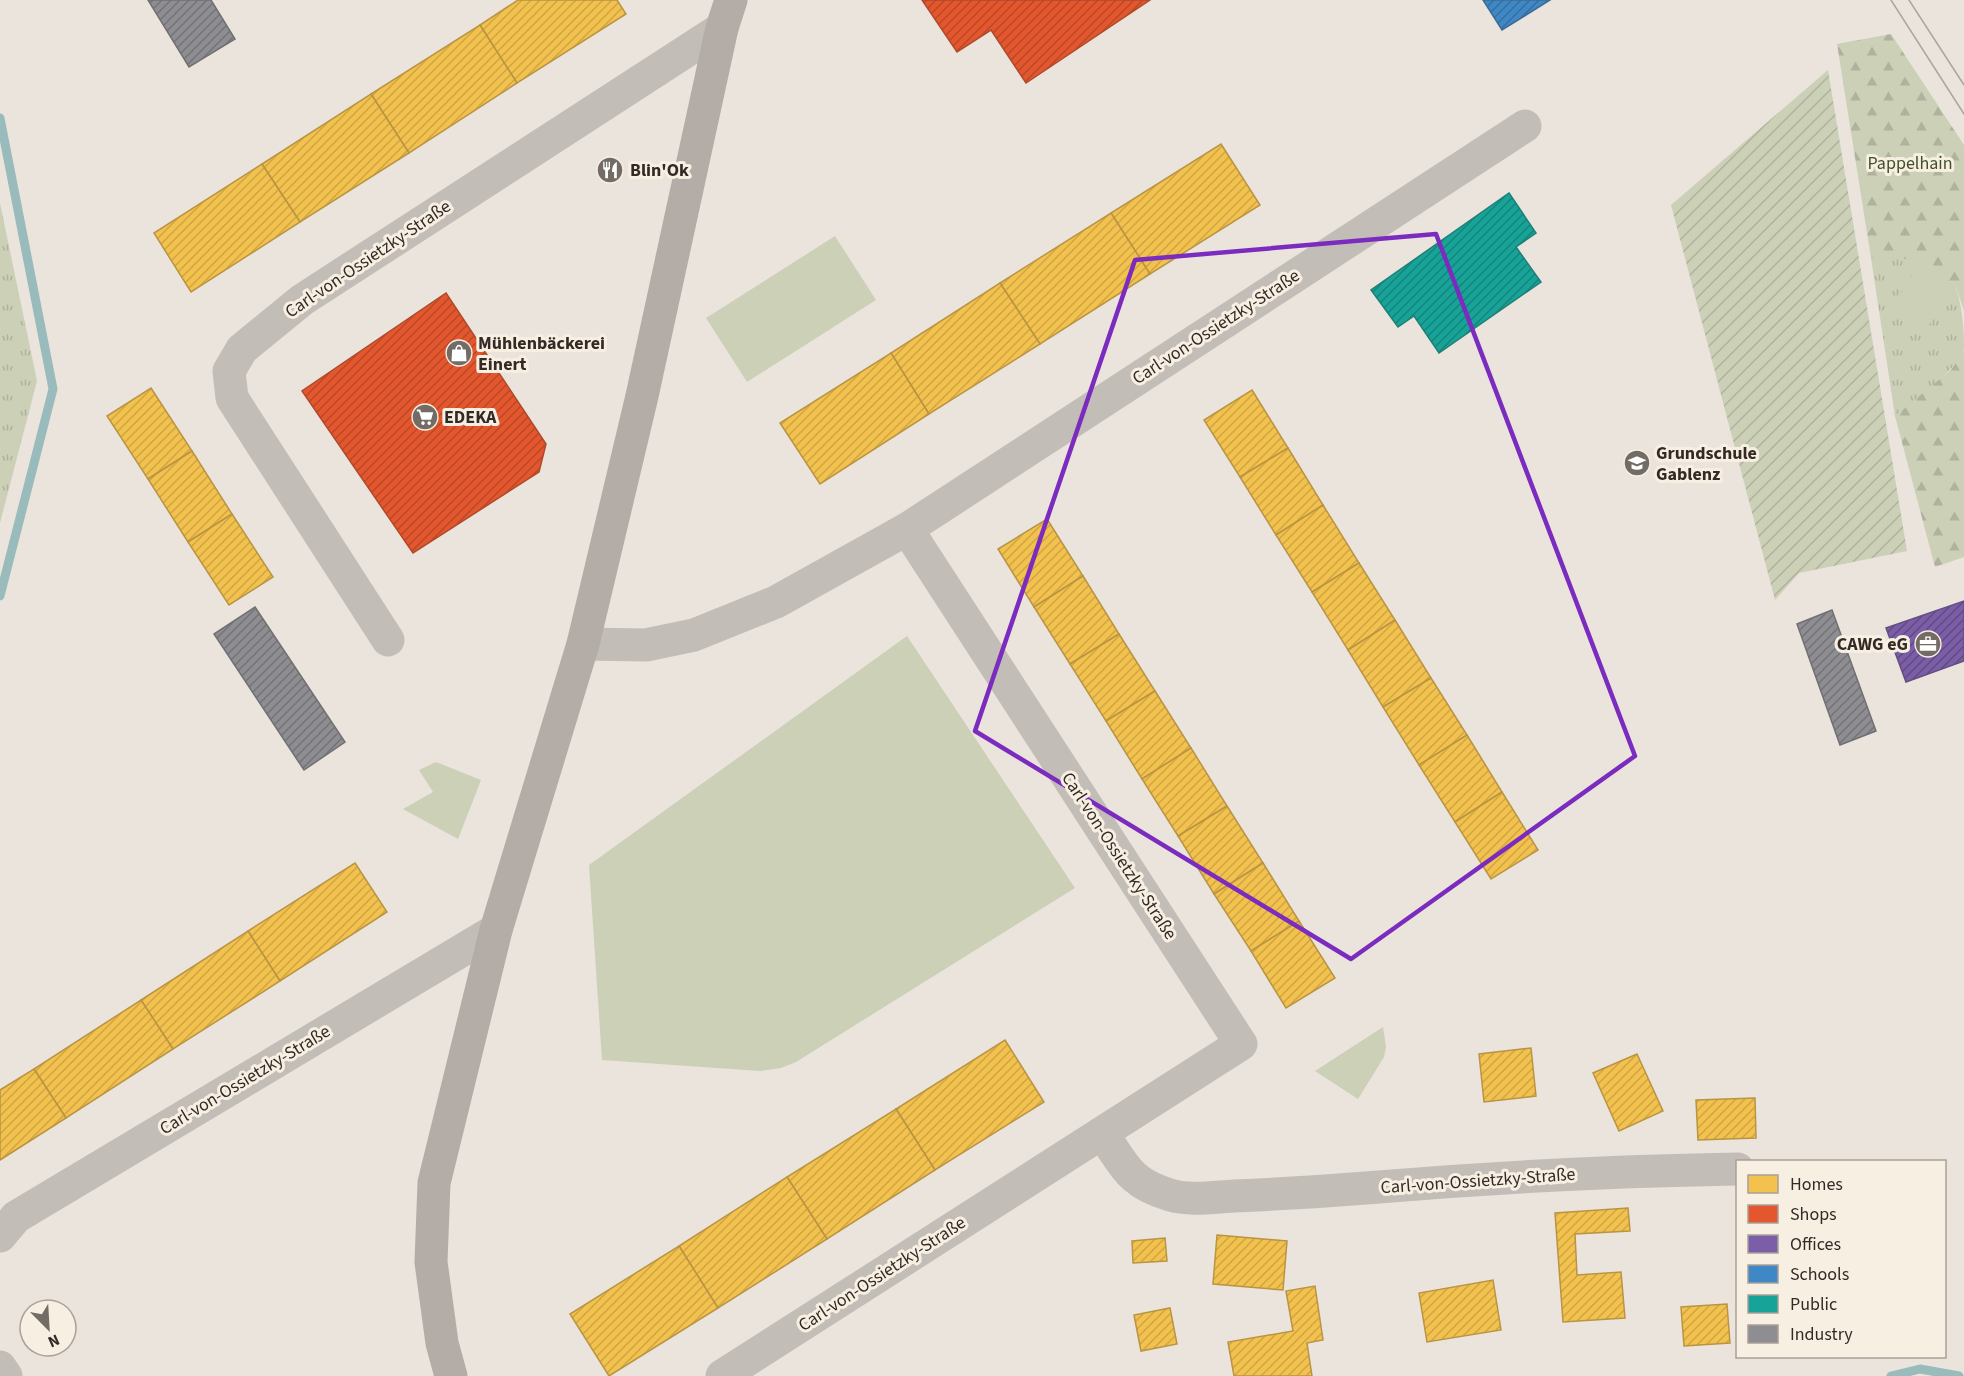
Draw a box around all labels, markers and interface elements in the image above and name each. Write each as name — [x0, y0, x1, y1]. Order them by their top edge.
park label: Pappelhain — [1867, 151, 1953, 176]
restaurant icon: Blin'Ok — [595, 155, 625, 185]
place label: Blin'Ok — [630, 158, 689, 183]
street label: Carl-von-Ossietzky-Straße — [280, 194, 456, 324]
street label: Carl-von-Ossietzky-Straße — [1127, 263, 1305, 391]
place label: Mühlenbäckerei Einert — [478, 331, 605, 377]
shop icon: Mühlenbäckerei Einert — [444, 338, 474, 368]
supermarket icon: EDEKA — [410, 402, 440, 432]
place label: EDEKA — [444, 405, 497, 430]
place label: Grundschule Gablenz — [1656, 441, 1757, 487]
school or university icon: Grundschule Gablenz — [1622, 448, 1652, 478]
office icon: CAWG eG — [1913, 629, 1943, 659]
place label: CAWG eG — [1837, 632, 1908, 657]
street label: Carl-von-Ossietzky-Straße — [1055, 767, 1183, 945]
street label: Carl-von-Ossietzky-Straße — [155, 1019, 335, 1141]
legend — [1736, 1160, 1946, 1358]
street label: Carl-von-Ossietzky-Straße — [1380, 1162, 1576, 1200]
text: Homes — [1790, 1172, 1843, 1197]
text: Shops — [1790, 1202, 1837, 1227]
street label: Carl-von-Ossietzky-Straße — [793, 1210, 971, 1338]
text: Offices — [1790, 1232, 1841, 1257]
text: Schools — [1790, 1262, 1849, 1287]
text: Public — [1790, 1292, 1837, 1317]
north arrow — [18, 1298, 78, 1358]
text: Industry — [1790, 1322, 1853, 1347]
text: N — [44, 1329, 63, 1353]

